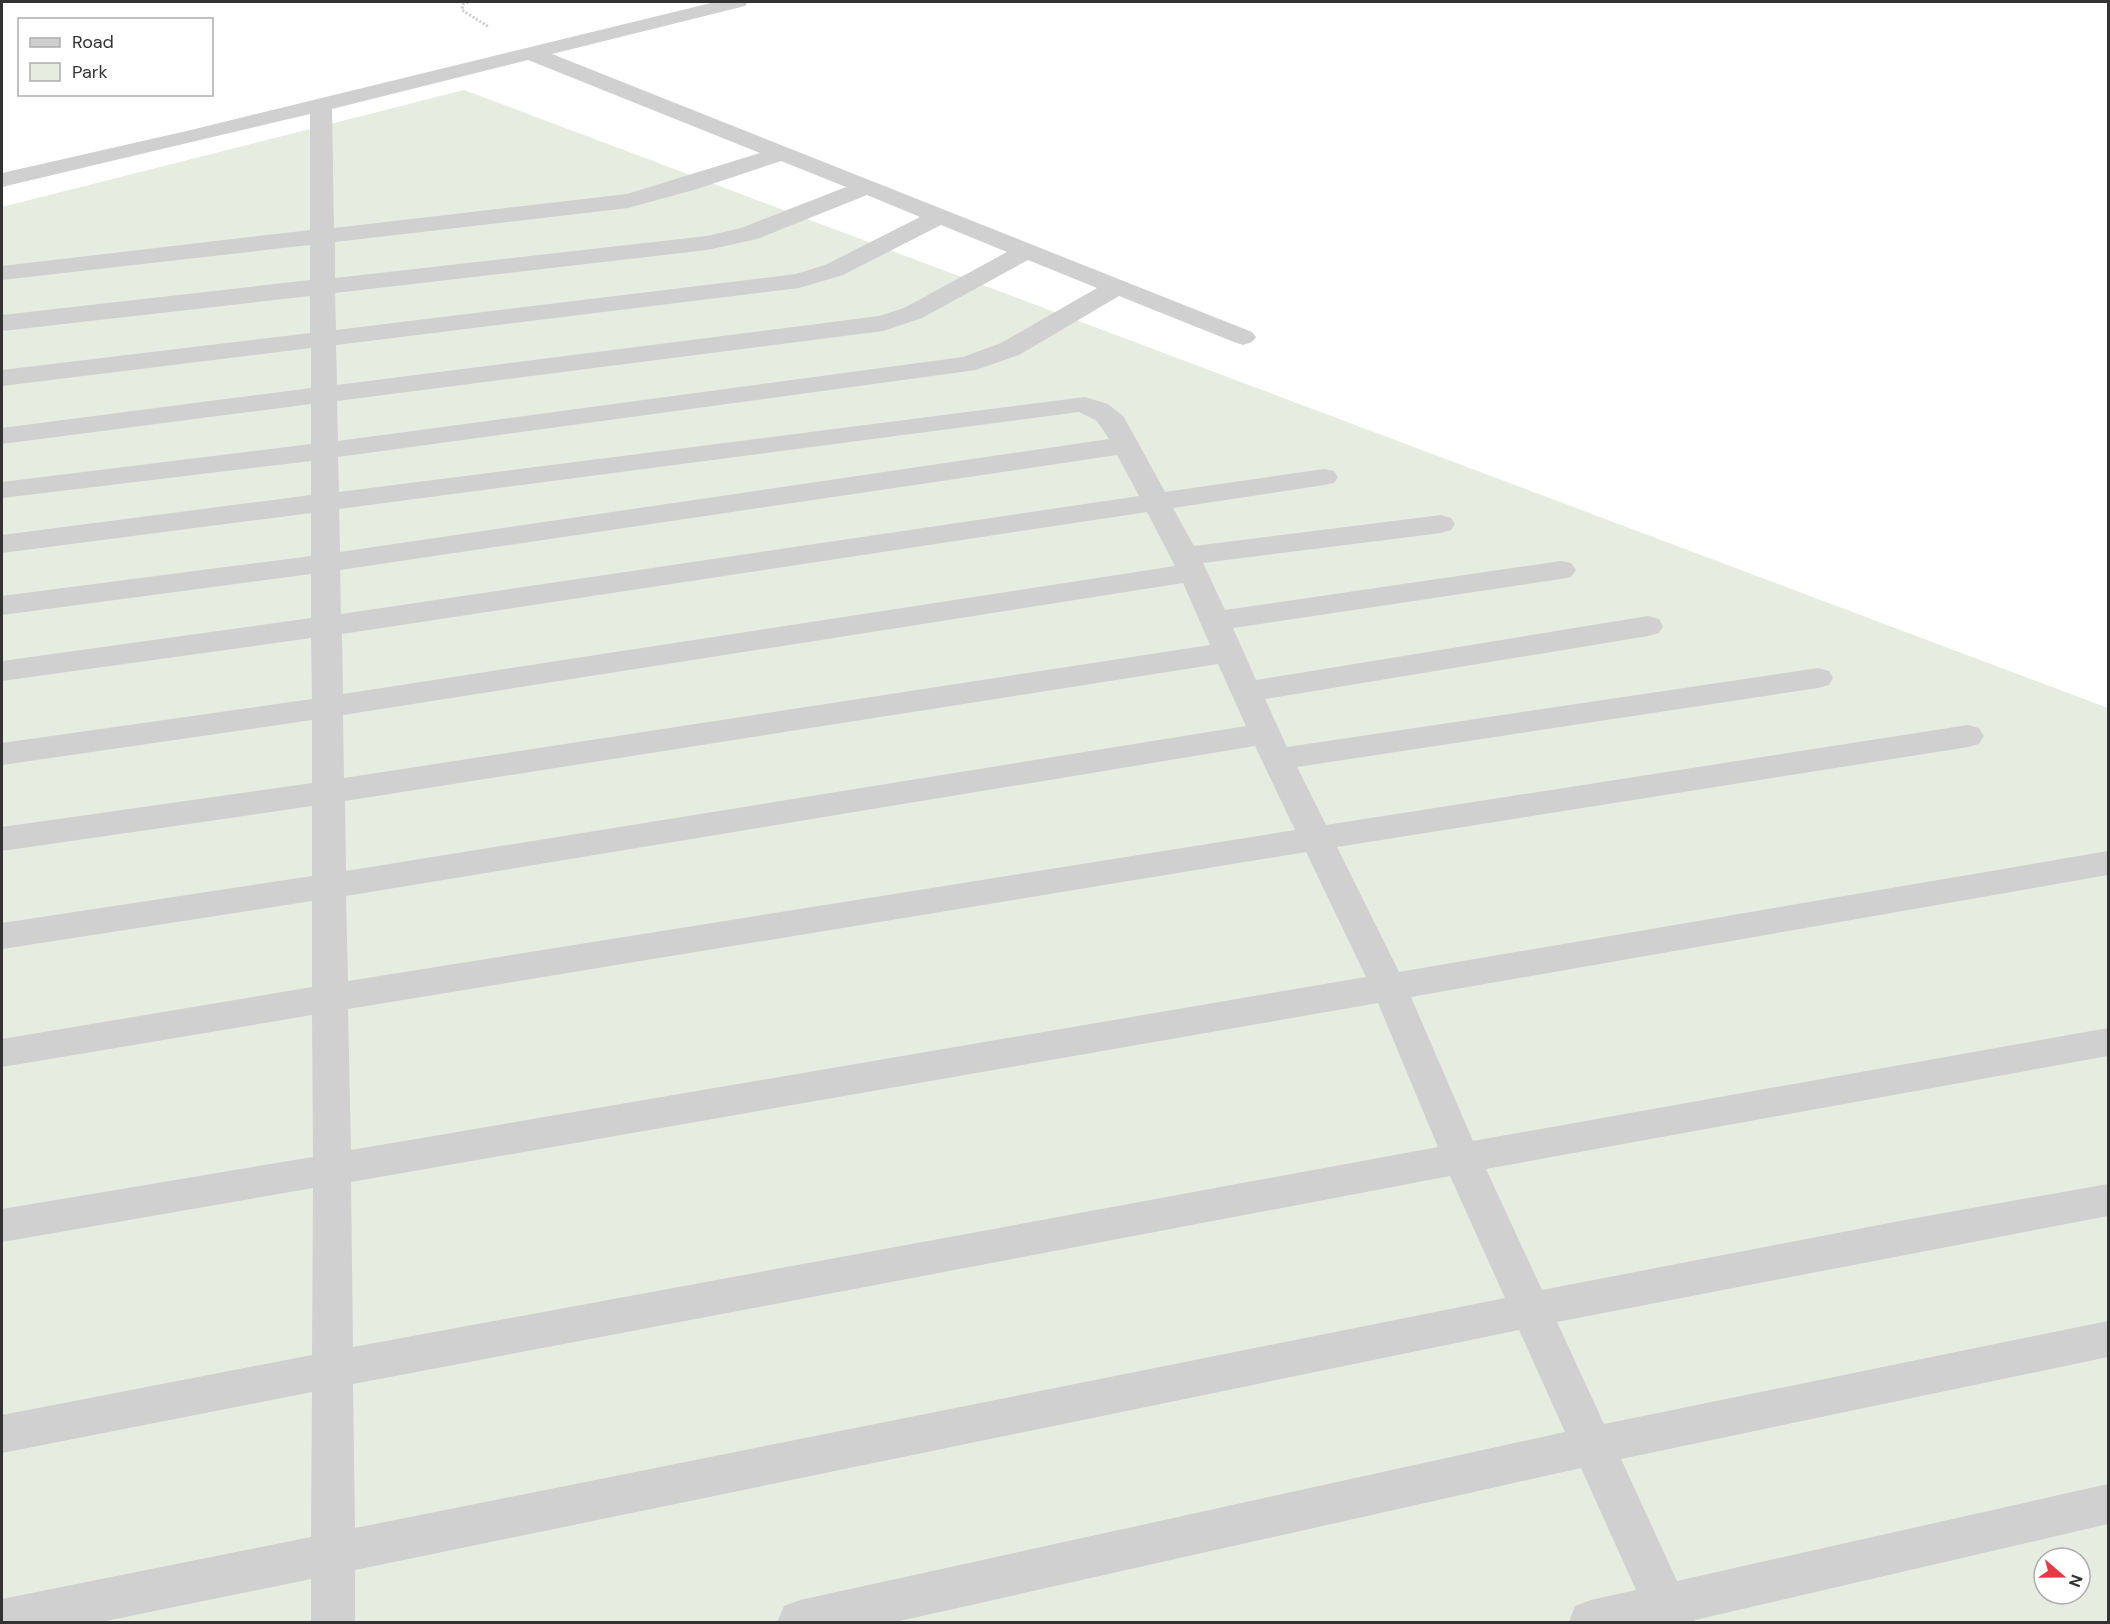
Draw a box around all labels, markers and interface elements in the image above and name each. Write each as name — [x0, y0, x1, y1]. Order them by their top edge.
legend — [18, 18, 213, 96]
text: Road — [72, 30, 114, 54]
text: Park — [72, 60, 108, 84]
north arrow — [2032, 1546, 2092, 1606]
text: N — [2064, 1572, 2087, 1590]

